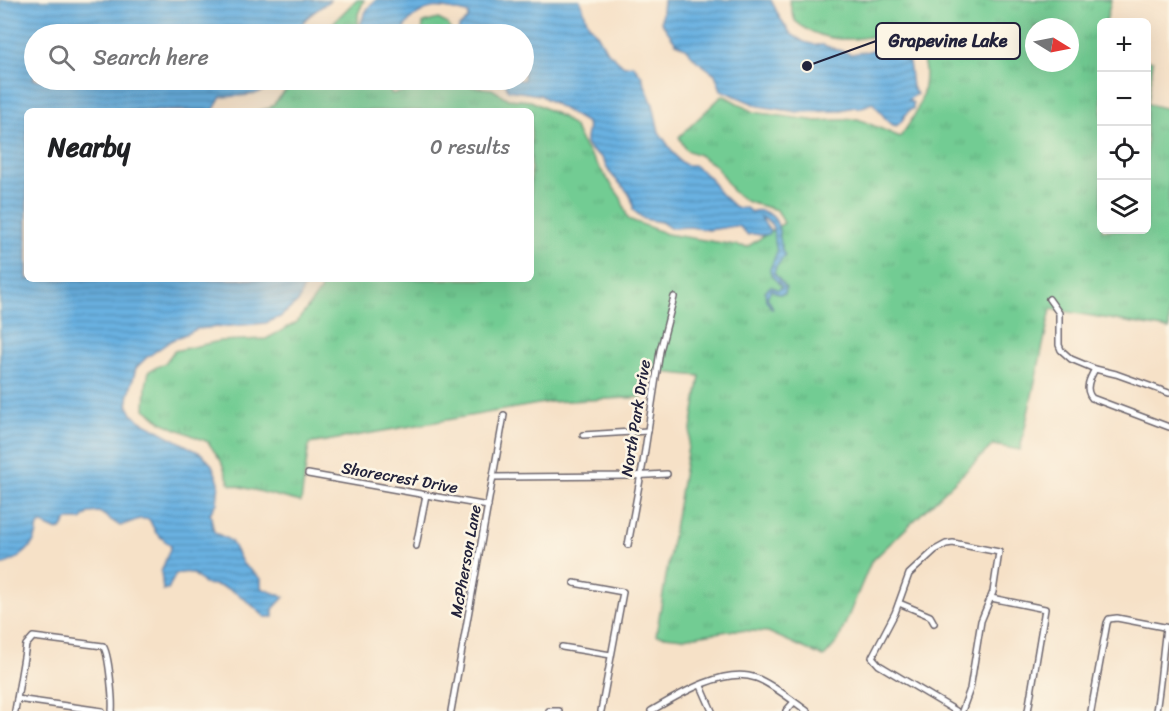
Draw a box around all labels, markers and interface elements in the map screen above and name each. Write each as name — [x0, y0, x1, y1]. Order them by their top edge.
north arrow — [1025, 18, 1079, 72]
map controls — [1097, 18, 1151, 234]
button: + — [1097, 18, 1151, 72]
callout: Grapevine Lake — [876, 23, 1020, 59]
search box — [24, 24, 534, 90]
text: Grapevine Lake — [888, 25, 1008, 57]
text: Search here — [93, 38, 209, 77]
icon: search — [45, 41, 78, 74]
button: − — [1097, 72, 1151, 126]
text: Nearby — [48, 124, 130, 170]
button: locate — [1097, 126, 1151, 180]
text: 0 results — [430, 130, 510, 165]
button: layers — [1097, 180, 1151, 234]
street label: North Park Drive — [612, 357, 659, 479]
street label: Shorecrest Drive — [339, 453, 460, 502]
street label: McPherson Lane — [441, 502, 490, 620]

